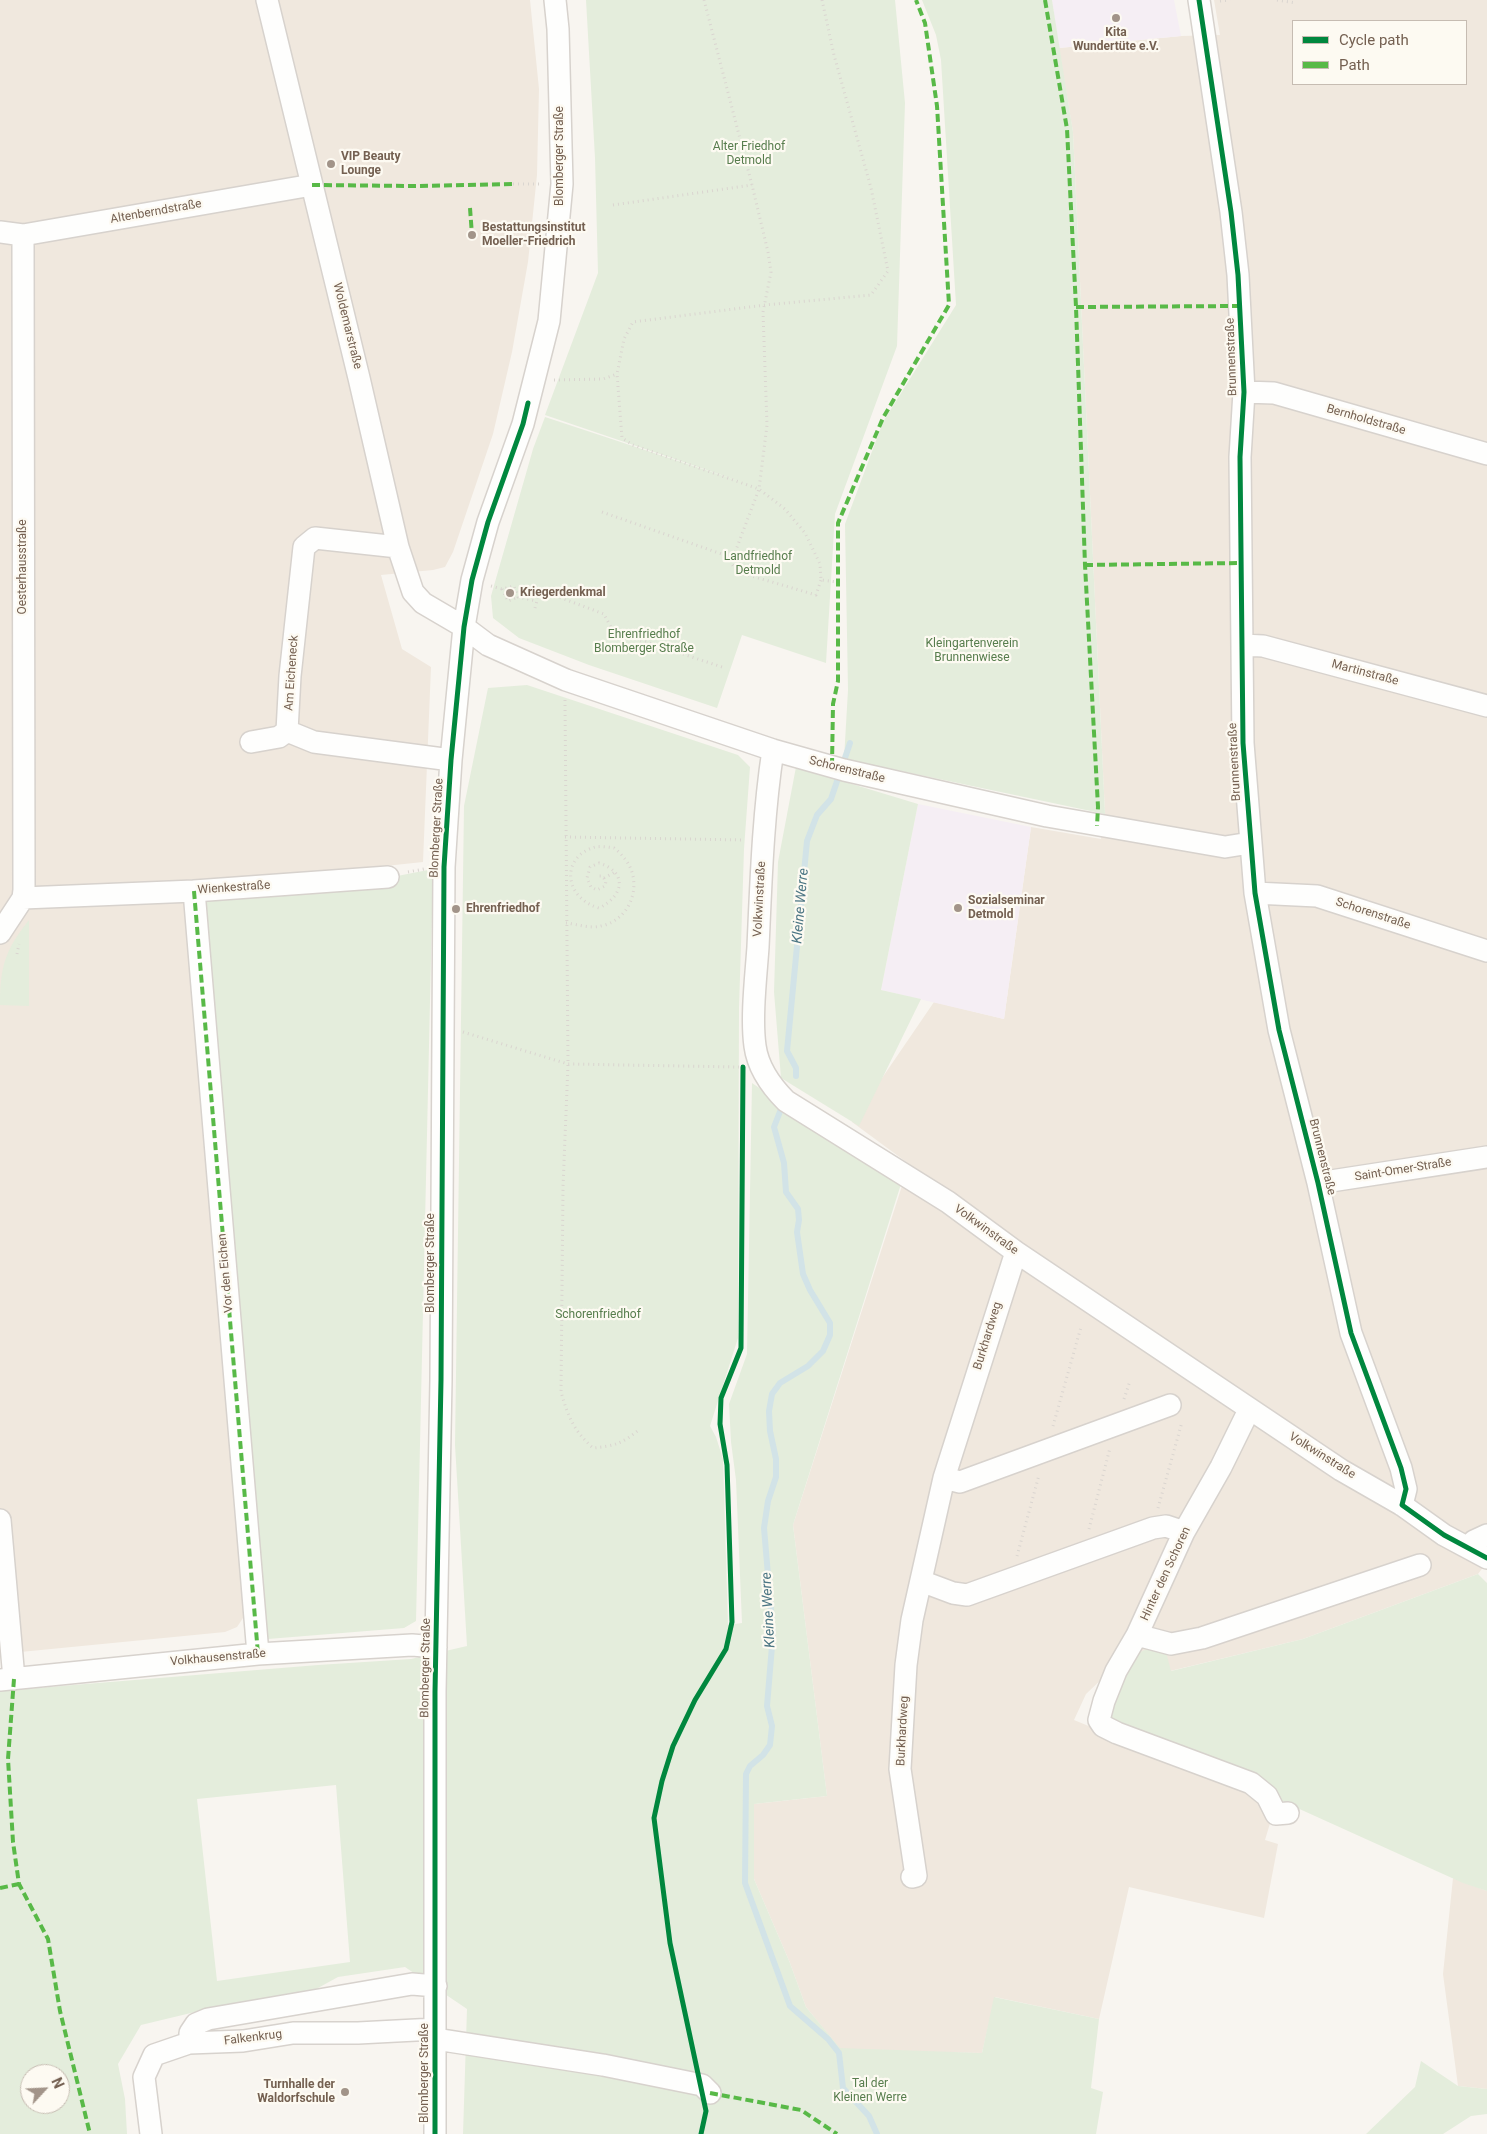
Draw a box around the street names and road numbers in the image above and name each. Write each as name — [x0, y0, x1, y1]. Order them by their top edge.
street label: Blomberger Straße — [553, 106, 567, 206]
street label: Altenberndstraße — [109, 197, 203, 227]
street label: Woldemarstraße — [329, 281, 365, 371]
street label: Brunnenstraße — [1223, 318, 1241, 396]
street label: Bernholdstraße — [1325, 402, 1407, 438]
street label: Oesterhausstraße — [16, 519, 30, 615]
street label: Am Eicheneck — [282, 635, 302, 711]
street label: Martinstraße — [1330, 657, 1400, 689]
street label: Brunnenstraße — [1226, 722, 1244, 802]
street label: Schorenstraße — [808, 754, 886, 786]
street label: Blomberger Straße — [427, 778, 447, 878]
street label: Volkwinstraße — [751, 861, 769, 937]
street label: Wienkestraße — [197, 878, 271, 898]
street label: Schorenstraße — [1334, 895, 1412, 933]
street label: Brunnenstraße — [1306, 1117, 1338, 1197]
street label: Saint-Omer-Straße — [1354, 1155, 1452, 1185]
street label: Volkwinstraße — [951, 1202, 1021, 1258]
street label: Blomberger Straße — [424, 1213, 438, 1313]
street label: Vor den Eichen — [215, 1233, 237, 1313]
street label: Burkhardweg — [971, 1300, 1005, 1372]
street label: Volkwinstraße — [1286, 1430, 1358, 1482]
street label: Hinter den Schoren — [1138, 1525, 1194, 1623]
street label: Blomberger Straße — [418, 1618, 434, 1718]
street label: Volkhausenstraße — [169, 1647, 267, 1669]
street label: Burkhardweg — [894, 1696, 912, 1766]
street label: Blomberger Straße — [418, 2023, 432, 2123]
street label: Falkenkrug — [223, 2027, 283, 2049]

